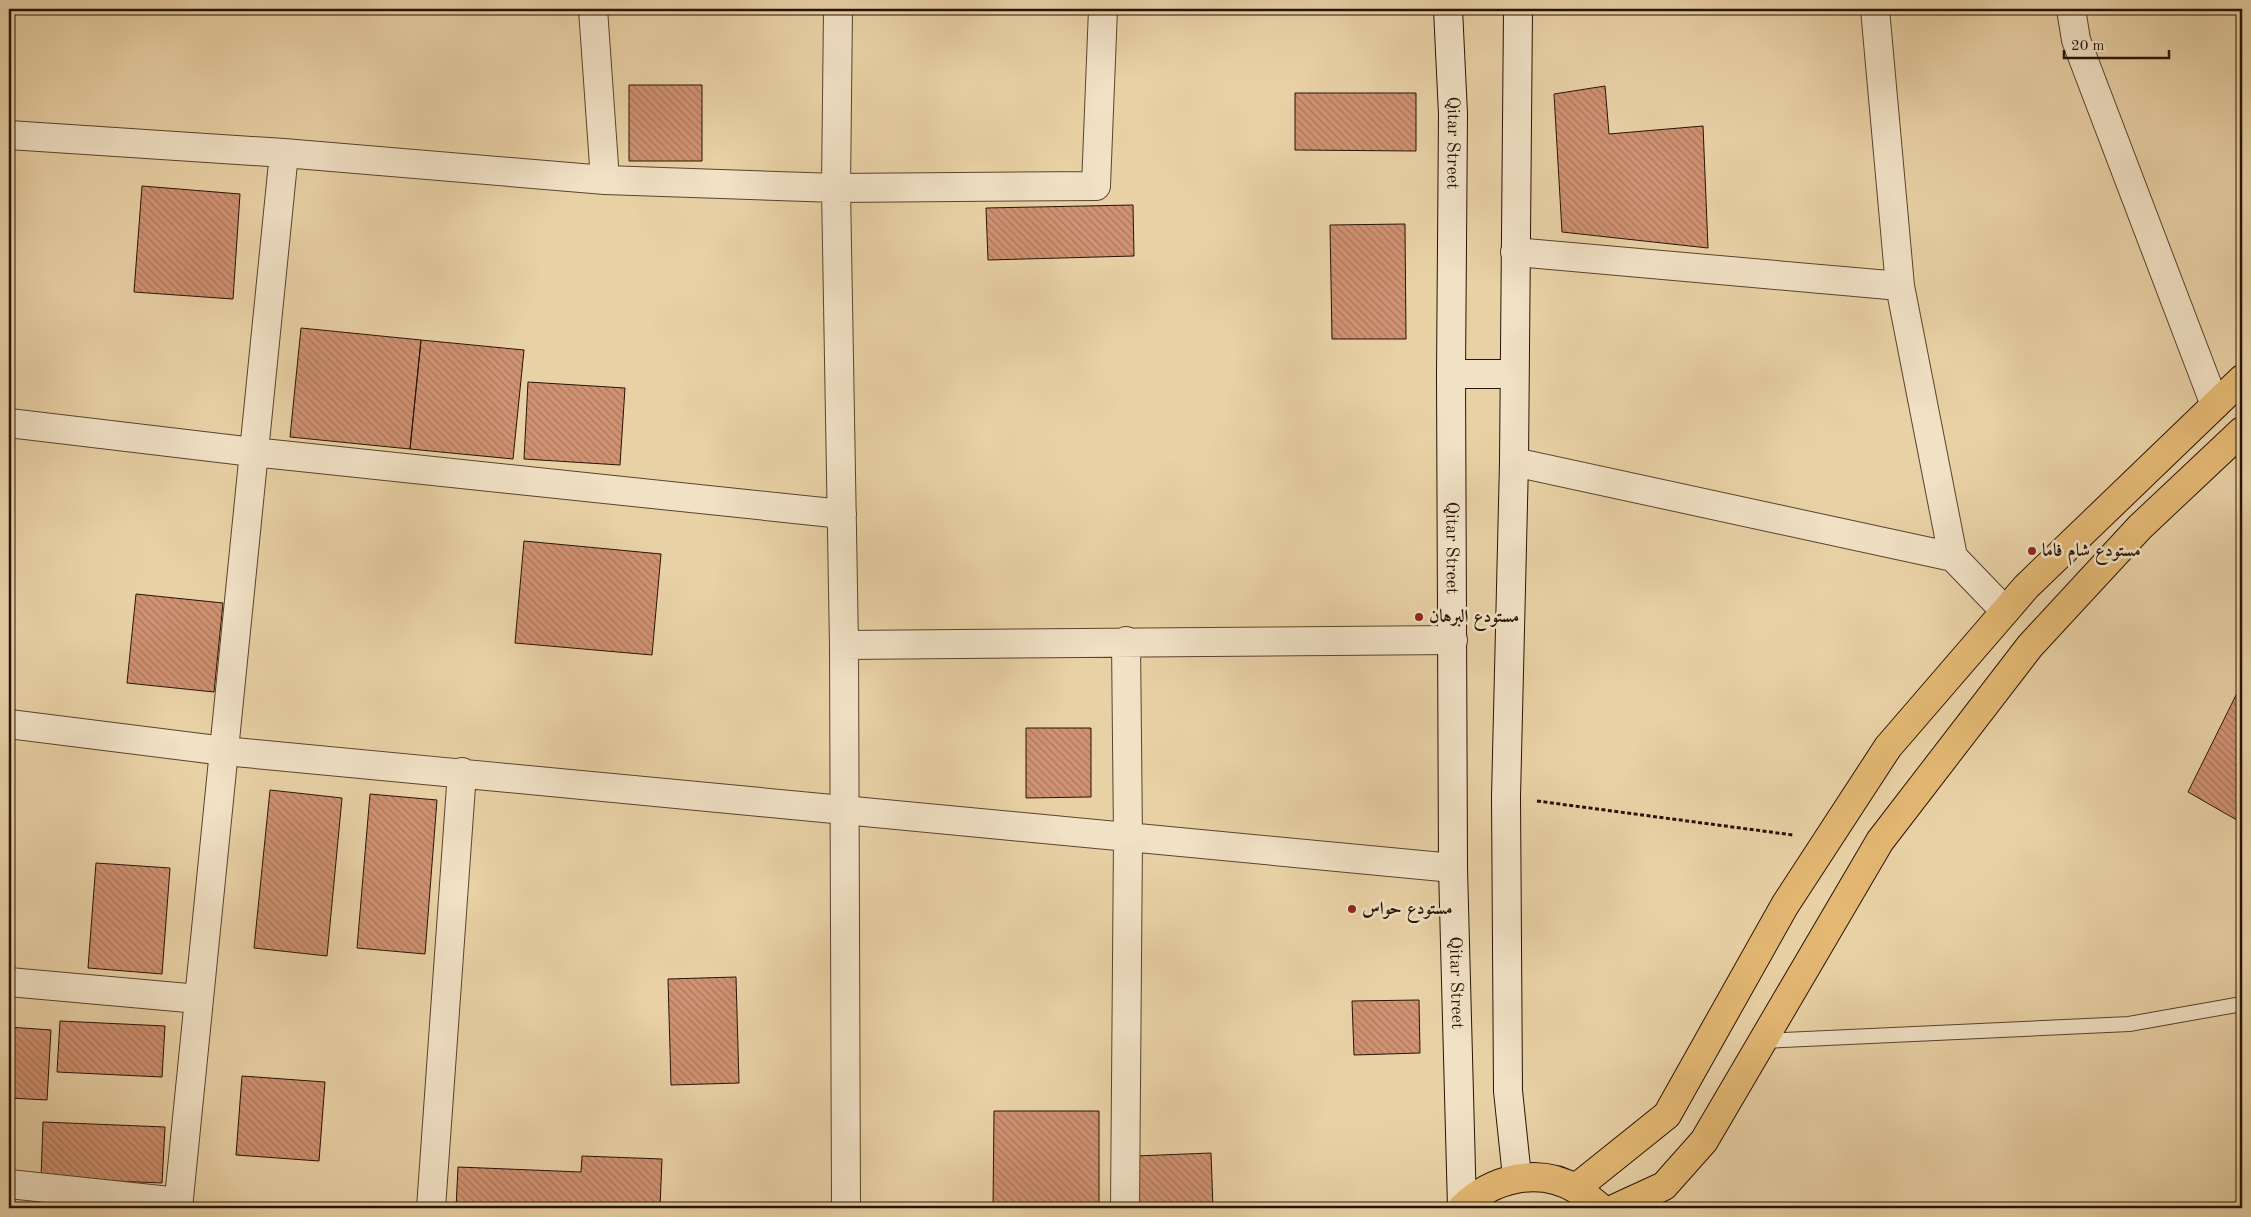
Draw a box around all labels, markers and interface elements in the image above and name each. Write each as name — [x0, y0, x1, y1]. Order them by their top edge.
scale bar — [2064, 28, 2168, 60]
text: 20 m — [2071, 39, 2105, 54]
street label: Qitar Street — [1443, 96, 1462, 189]
street label: Qitar Street — [1443, 501, 1461, 594]
place label: مستودع شام فاما — [2042, 542, 2141, 566]
marker: مستودع شام فاما — [2026, 545, 2038, 557]
place label: مستودع البرهان — [1429, 608, 1519, 631]
marker: مستودع البرهان — [1413, 611, 1425, 623]
place label: مستودع حواس — [1362, 900, 1452, 923]
marker: مستودع حواس — [1346, 903, 1358, 915]
street label: Qitar Street — [1446, 936, 1466, 1029]

